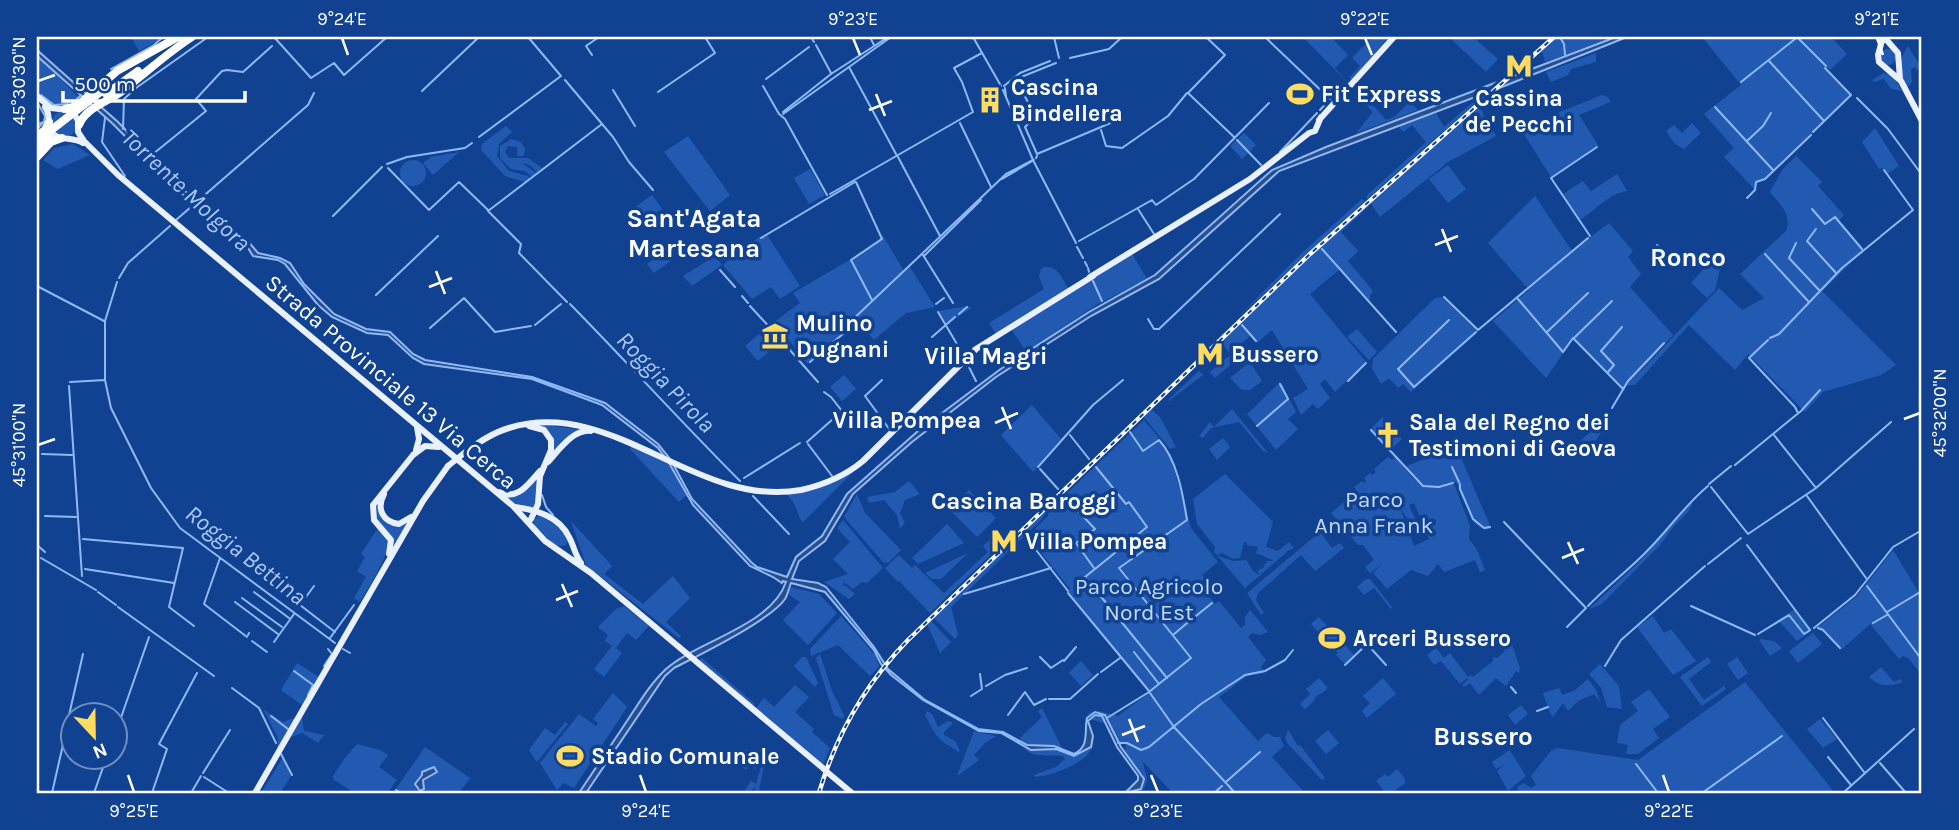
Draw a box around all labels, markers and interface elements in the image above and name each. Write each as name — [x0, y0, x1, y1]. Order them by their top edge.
text: 9°24'E — [317, 8, 367, 30]
text: 9°23'E — [828, 8, 878, 30]
text: 9°22'E — [1340, 8, 1390, 30]
text: 9°21'E — [1854, 8, 1900, 30]
text: 45°30'30"N — [8, 36, 30, 126]
metro station icon: Cassina de' Pecchi — [1504, 51, 1534, 81]
scale bar — [63, 60, 245, 104]
text: 500 m — [74, 72, 135, 96]
place label: Cascina Bindellera — [1011, 74, 1123, 127]
sports icon: Fit Express — [1285, 79, 1315, 109]
place label: Fit Express — [1321, 81, 1442, 108]
building icon: Cascina Bindellera — [975, 85, 1005, 115]
place label: Cassina de' Pecchi — [1465, 85, 1573, 138]
water label: Torrente Molgora — [116, 123, 256, 257]
district label: Sant'Agata Martesana — [627, 203, 761, 264]
district label: Ronco — [1650, 242, 1726, 273]
street label: Strada Provinciale 13 Via Cerca — [260, 269, 522, 495]
place label: Mulino Dugnani — [796, 310, 889, 363]
museum icon: Mulino Dugnani — [760, 321, 790, 351]
water label: Roggia Pirola — [611, 326, 721, 438]
metro station icon: Bussero — [1195, 339, 1225, 369]
place label: Bussero — [1231, 341, 1319, 368]
district label: Villa Magri — [924, 342, 1048, 370]
text: 45°32'00"N — [1929, 368, 1951, 458]
text: 45°31'00"N — [8, 403, 30, 487]
district label: Villa Pompea — [833, 406, 981, 434]
place label: Sala del Regno dei Testimoni di Geova — [1409, 409, 1616, 462]
church icon: Sala del Regno dei Testimoni di Geova — [1373, 420, 1403, 450]
park label: Parco Anna Frank — [1315, 486, 1434, 539]
district label: Cascina Baroggi — [931, 487, 1117, 515]
water label: Roggia Bettina — [180, 499, 312, 611]
metro station icon: Villa Pompea — [989, 526, 1019, 556]
place label: Villa Pompea — [1025, 528, 1168, 555]
park label: Parco Agricolo Nord Est — [1075, 573, 1223, 626]
sports icon: Arceri Bussero — [1317, 623, 1347, 653]
place label: Arceri Bussero — [1353, 625, 1511, 652]
north arrow — [60, 700, 130, 770]
district label: Bussero — [1433, 721, 1533, 752]
text: N — [90, 738, 110, 764]
sports icon: Stadio Comunale — [555, 741, 585, 771]
place label: Stadio Comunale — [591, 743, 780, 770]
text: 9°25'E — [109, 800, 159, 822]
text: 9°24'E — [621, 800, 671, 822]
text: 9°23'E — [1133, 800, 1183, 822]
text: 9°22'E — [1644, 800, 1694, 822]

